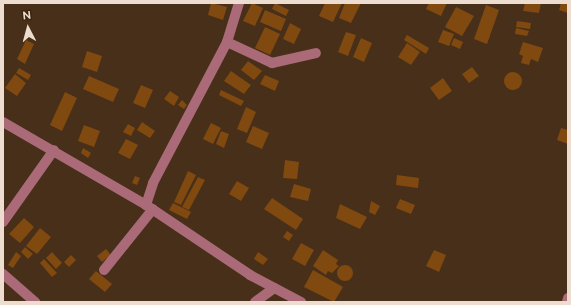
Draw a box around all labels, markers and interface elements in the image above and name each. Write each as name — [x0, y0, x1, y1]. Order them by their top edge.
north arrow — [8, 8, 48, 48]
text: N — [22, 9, 32, 22]

